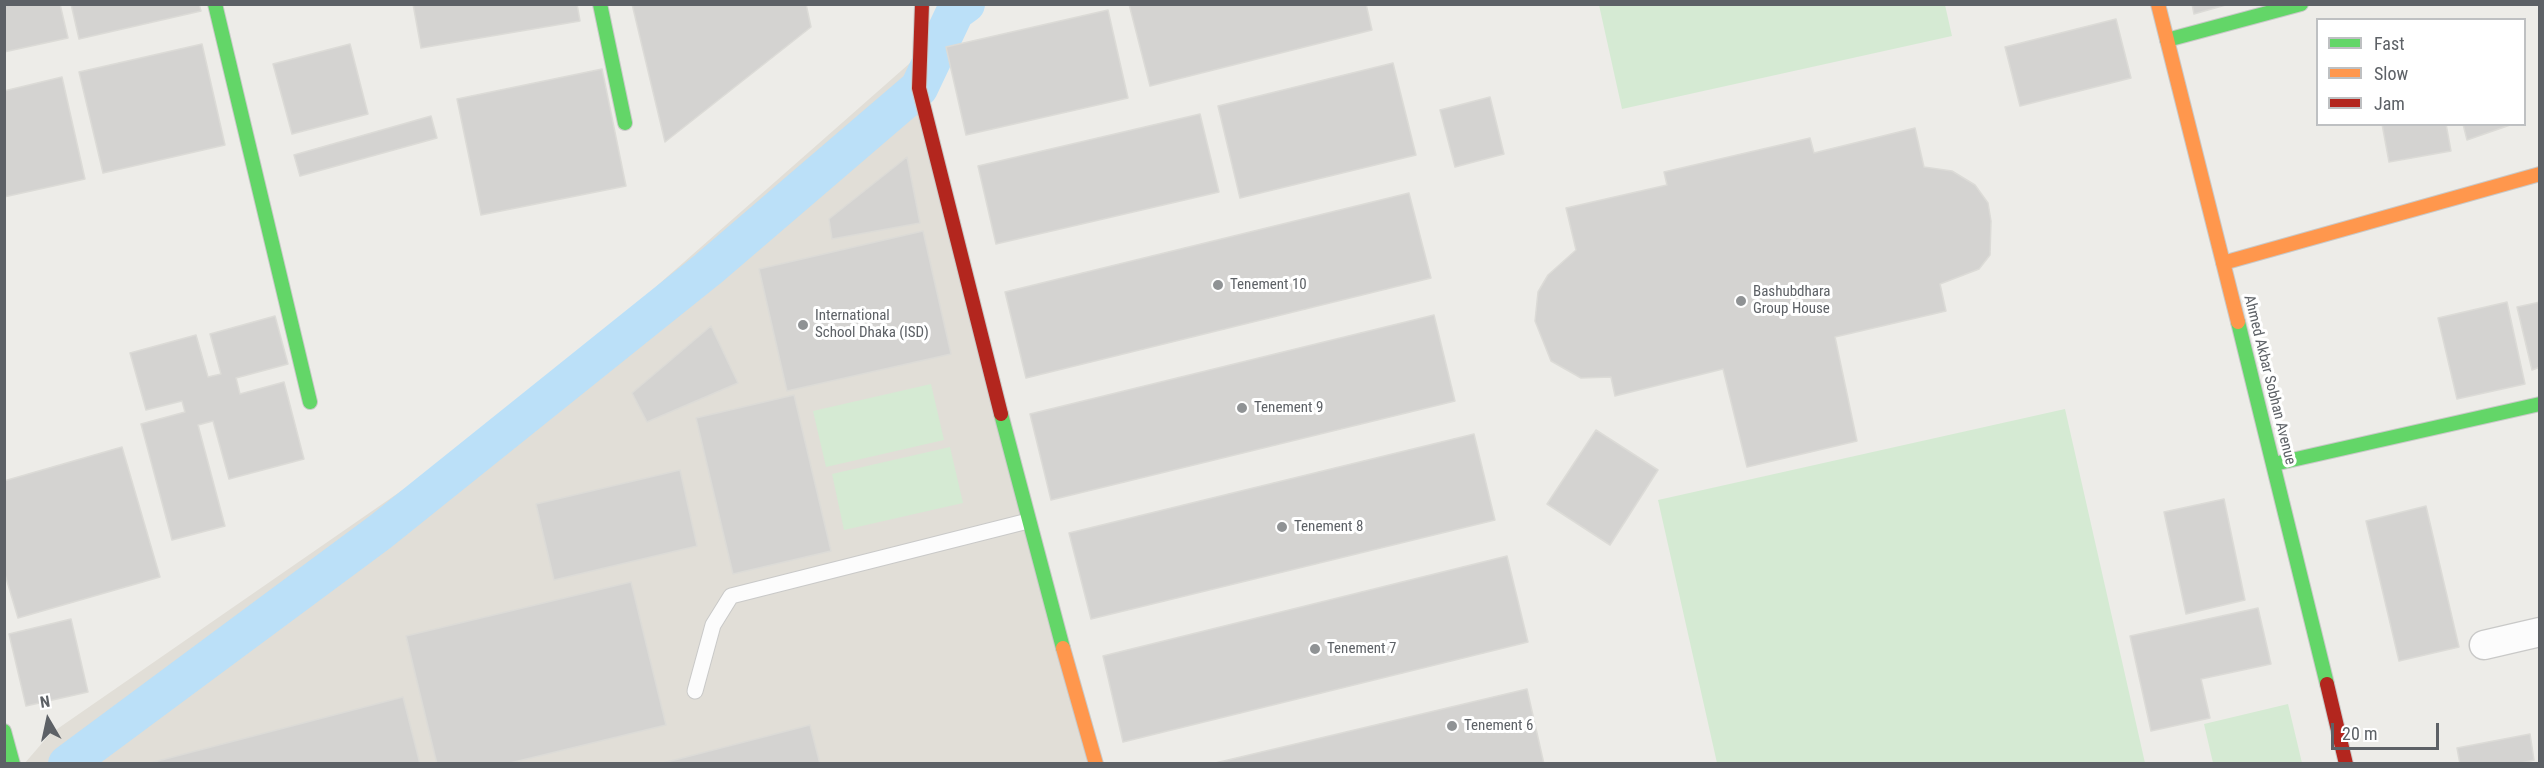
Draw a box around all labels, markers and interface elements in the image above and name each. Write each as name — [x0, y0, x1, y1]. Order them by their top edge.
legend — [2316, 18, 2526, 126]
text: Fast — [2374, 33, 2405, 54]
text: Slow — [2374, 63, 2408, 84]
text: Jam — [2374, 93, 2405, 114]
place label: Tenement 10 — [1230, 276, 1307, 294]
marker: Tenement 10 — [1211, 278, 1225, 292]
place label: Bashubdhara Group House — [1753, 283, 1830, 318]
street label: Ahmed Akbar Sobhan Avenue — [2239, 293, 2299, 467]
marker: Bashubdhara Group House — [1734, 294, 1748, 308]
place label: International School Dhaka (ISD) — [815, 307, 929, 342]
marker: International School Dhaka (ISD) — [796, 318, 810, 332]
place label: Tenement 9 — [1254, 399, 1323, 417]
marker: Tenement 9 — [1235, 401, 1249, 415]
place label: Tenement 8 — [1294, 518, 1363, 536]
marker: Tenement 8 — [1275, 520, 1289, 534]
place label: Tenement 7 — [1327, 640, 1396, 658]
marker: Tenement 7 — [1308, 642, 1322, 656]
north arrow — [18, 690, 78, 750]
text: N — [39, 692, 51, 712]
scale bar — [2334, 711, 2442, 749]
place label: Tenement 6 — [1464, 717, 1533, 735]
marker: Tenement 6 — [1445, 719, 1459, 733]
text: 20 m — [2342, 723, 2377, 744]

